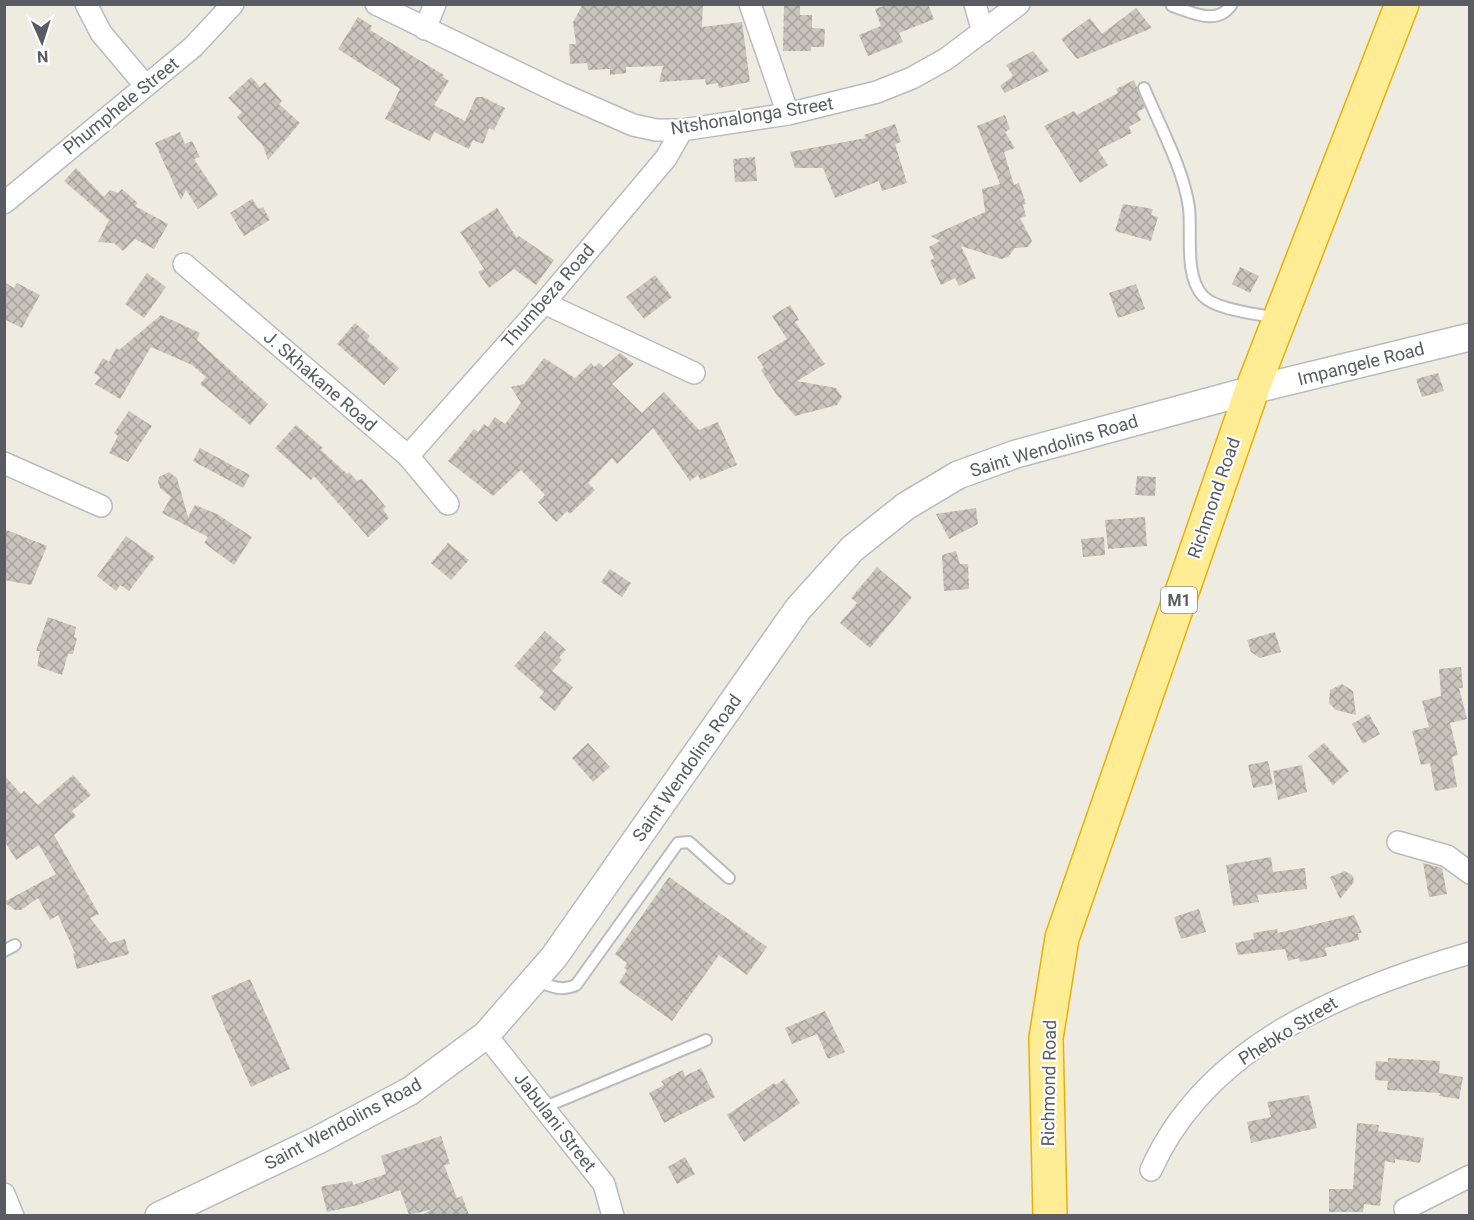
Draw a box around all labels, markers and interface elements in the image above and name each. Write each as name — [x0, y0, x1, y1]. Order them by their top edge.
north arrow — [12, 12, 72, 72]
text: N — [37, 47, 49, 66]
street label: Phumphele Street — [59, 53, 183, 159]
street label: Ntshonalonga Street — [669, 92, 835, 139]
street label: Thumbeza Road — [497, 240, 598, 352]
street label: J. Skhakane Road — [260, 326, 381, 435]
street label: Impangele Road — [1295, 338, 1426, 389]
street label: Saint Wendolins Road — [967, 410, 1140, 481]
street label: Richmond Road — [1183, 435, 1244, 561]
road number: M1 — [1161, 587, 1197, 613]
street label: Saint Wendolins Road — [628, 690, 745, 845]
street label: Phebko Street — [1235, 992, 1341, 1069]
street label: Richmond Road — [1037, 1019, 1060, 1147]
street label: Jabulani Street — [510, 1068, 601, 1176]
street label: Saint Wendolins Road — [261, 1073, 425, 1174]

